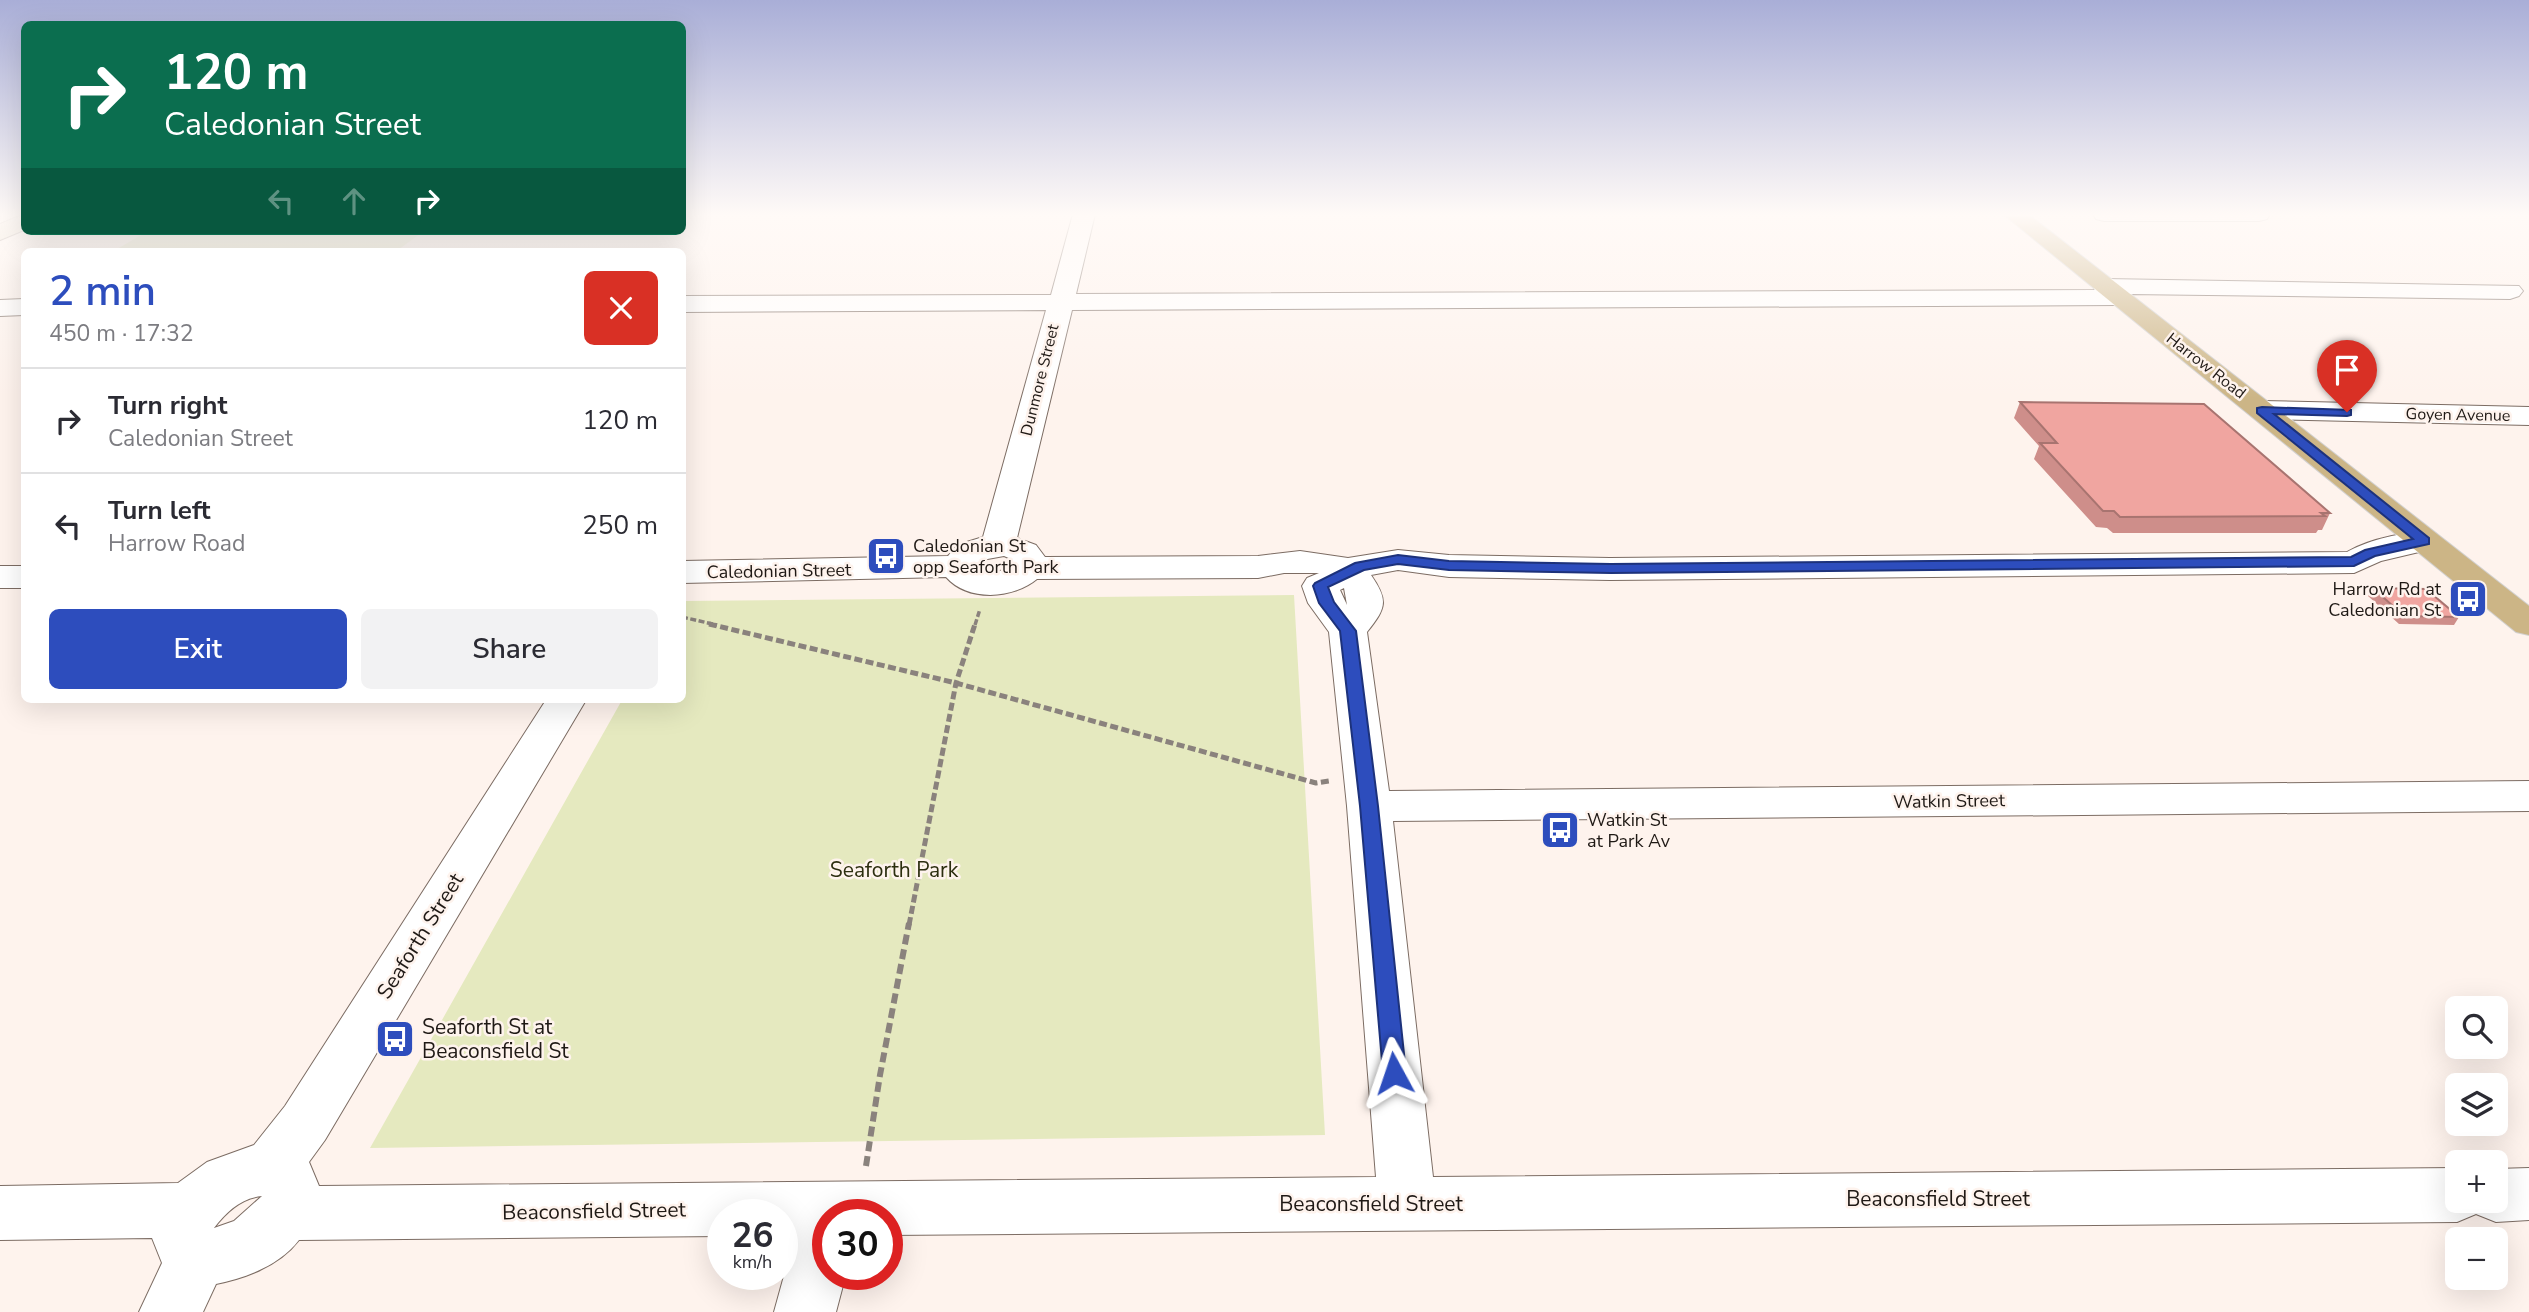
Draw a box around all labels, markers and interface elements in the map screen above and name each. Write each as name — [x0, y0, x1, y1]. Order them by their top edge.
text: 120 m — [164, 39, 308, 106]
icon: right — [49, 49, 140, 140]
text: Caledonian Street — [164, 103, 421, 146]
icon: left — [262, 182, 300, 220]
icon: ahead — [335, 182, 373, 220]
icon: right — [408, 182, 446, 220]
text: 2 min — [49, 263, 156, 320]
button: close — [584, 271, 658, 345]
text: 450 m · 17:32 — [49, 318, 194, 349]
street label: Dunmore Street — [1015, 321, 1065, 438]
street label: Harrow Road — [2162, 328, 2250, 404]
pin — [2317, 340, 2377, 412]
icon: arrive — [2328, 351, 2366, 389]
text: Turn right — [108, 388, 227, 423]
icon: right — [49, 402, 87, 440]
text: 120 m — [582, 403, 658, 438]
street label: Goyen Avenue — [2405, 403, 2511, 427]
text: Caledonian Street — [108, 423, 293, 454]
text: Turn left — [108, 493, 211, 528]
icon: left — [49, 507, 87, 545]
text: 250 m — [582, 508, 658, 543]
text: Harrow Road — [108, 528, 245, 559]
place label: Caledonian St opp Seaforth Park — [913, 534, 1060, 579]
bus stop icon: Caledonian St opp Seaforth Park — [865, 535, 907, 577]
street label: Caledonian Street — [707, 558, 852, 584]
place label: Harrow Rd at Caledonian St — [2328, 577, 2442, 622]
bus stop icon: Harrow Rd at Caledonian St — [2447, 578, 2489, 620]
button: Exit — [49, 609, 347, 689]
button: Share — [361, 609, 658, 689]
street label: Watkin Street — [1893, 788, 2006, 814]
place label: Watkin St at Park Av — [1587, 808, 1671, 853]
bus stop icon: Watkin St at Park Av — [1539, 809, 1581, 851]
park label: Seaforth Park — [830, 856, 959, 884]
street label: Seaforth Street — [370, 867, 470, 1004]
map controls — [2445, 996, 2508, 1290]
button: search — [2445, 996, 2508, 1059]
place label: Seaforth St at Beaconsfield St — [422, 1013, 569, 1065]
bus stop icon: Seaforth St at Beaconsfield St — [374, 1018, 416, 1060]
position arrow — [1357, 1036, 1431, 1110]
button: layers — [2445, 1073, 2508, 1136]
button: + — [2445, 1150, 2508, 1213]
street label: Beaconsfield Street — [1846, 1185, 2030, 1213]
street label: Beaconsfield Street — [1279, 1190, 1463, 1218]
street label: Beaconsfield Street — [502, 1195, 687, 1227]
speed limit sign: 30 — [812, 1199, 903, 1290]
text: 26 — [731, 1212, 774, 1259]
button: − — [2445, 1227, 2508, 1290]
text: km/h — [733, 1250, 772, 1274]

